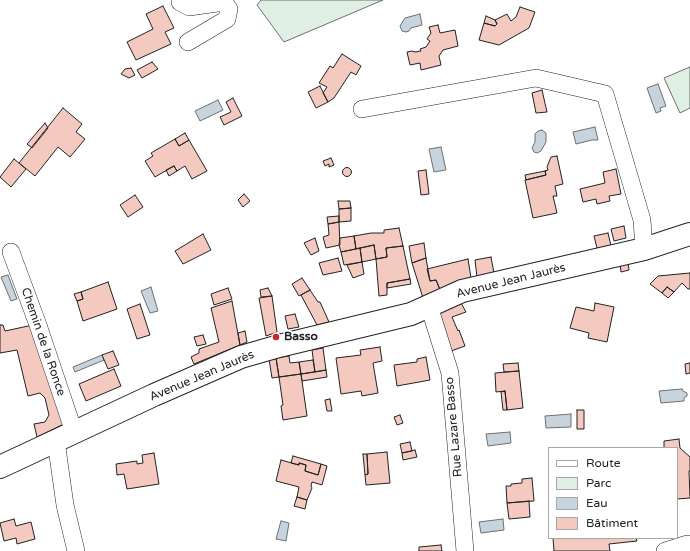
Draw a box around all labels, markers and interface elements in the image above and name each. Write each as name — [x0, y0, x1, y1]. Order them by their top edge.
street label: Avenue Jean Jaurès — [455, 260, 567, 302]
street label: Chemin de la Ronce — [18, 286, 68, 398]
place label: Basso — [284, 330, 318, 344]
marker: Basso — [271, 332, 281, 342]
street label: Avenue Jean Jaurès — [148, 347, 256, 405]
street label: Rue Lazare Basso — [442, 376, 466, 478]
legend — [548, 447, 678, 539]
text: Route — [586, 456, 620, 470]
text: Parc — [586, 476, 611, 490]
text: Eau — [586, 496, 608, 510]
text: Bâtiment — [586, 516, 638, 530]

